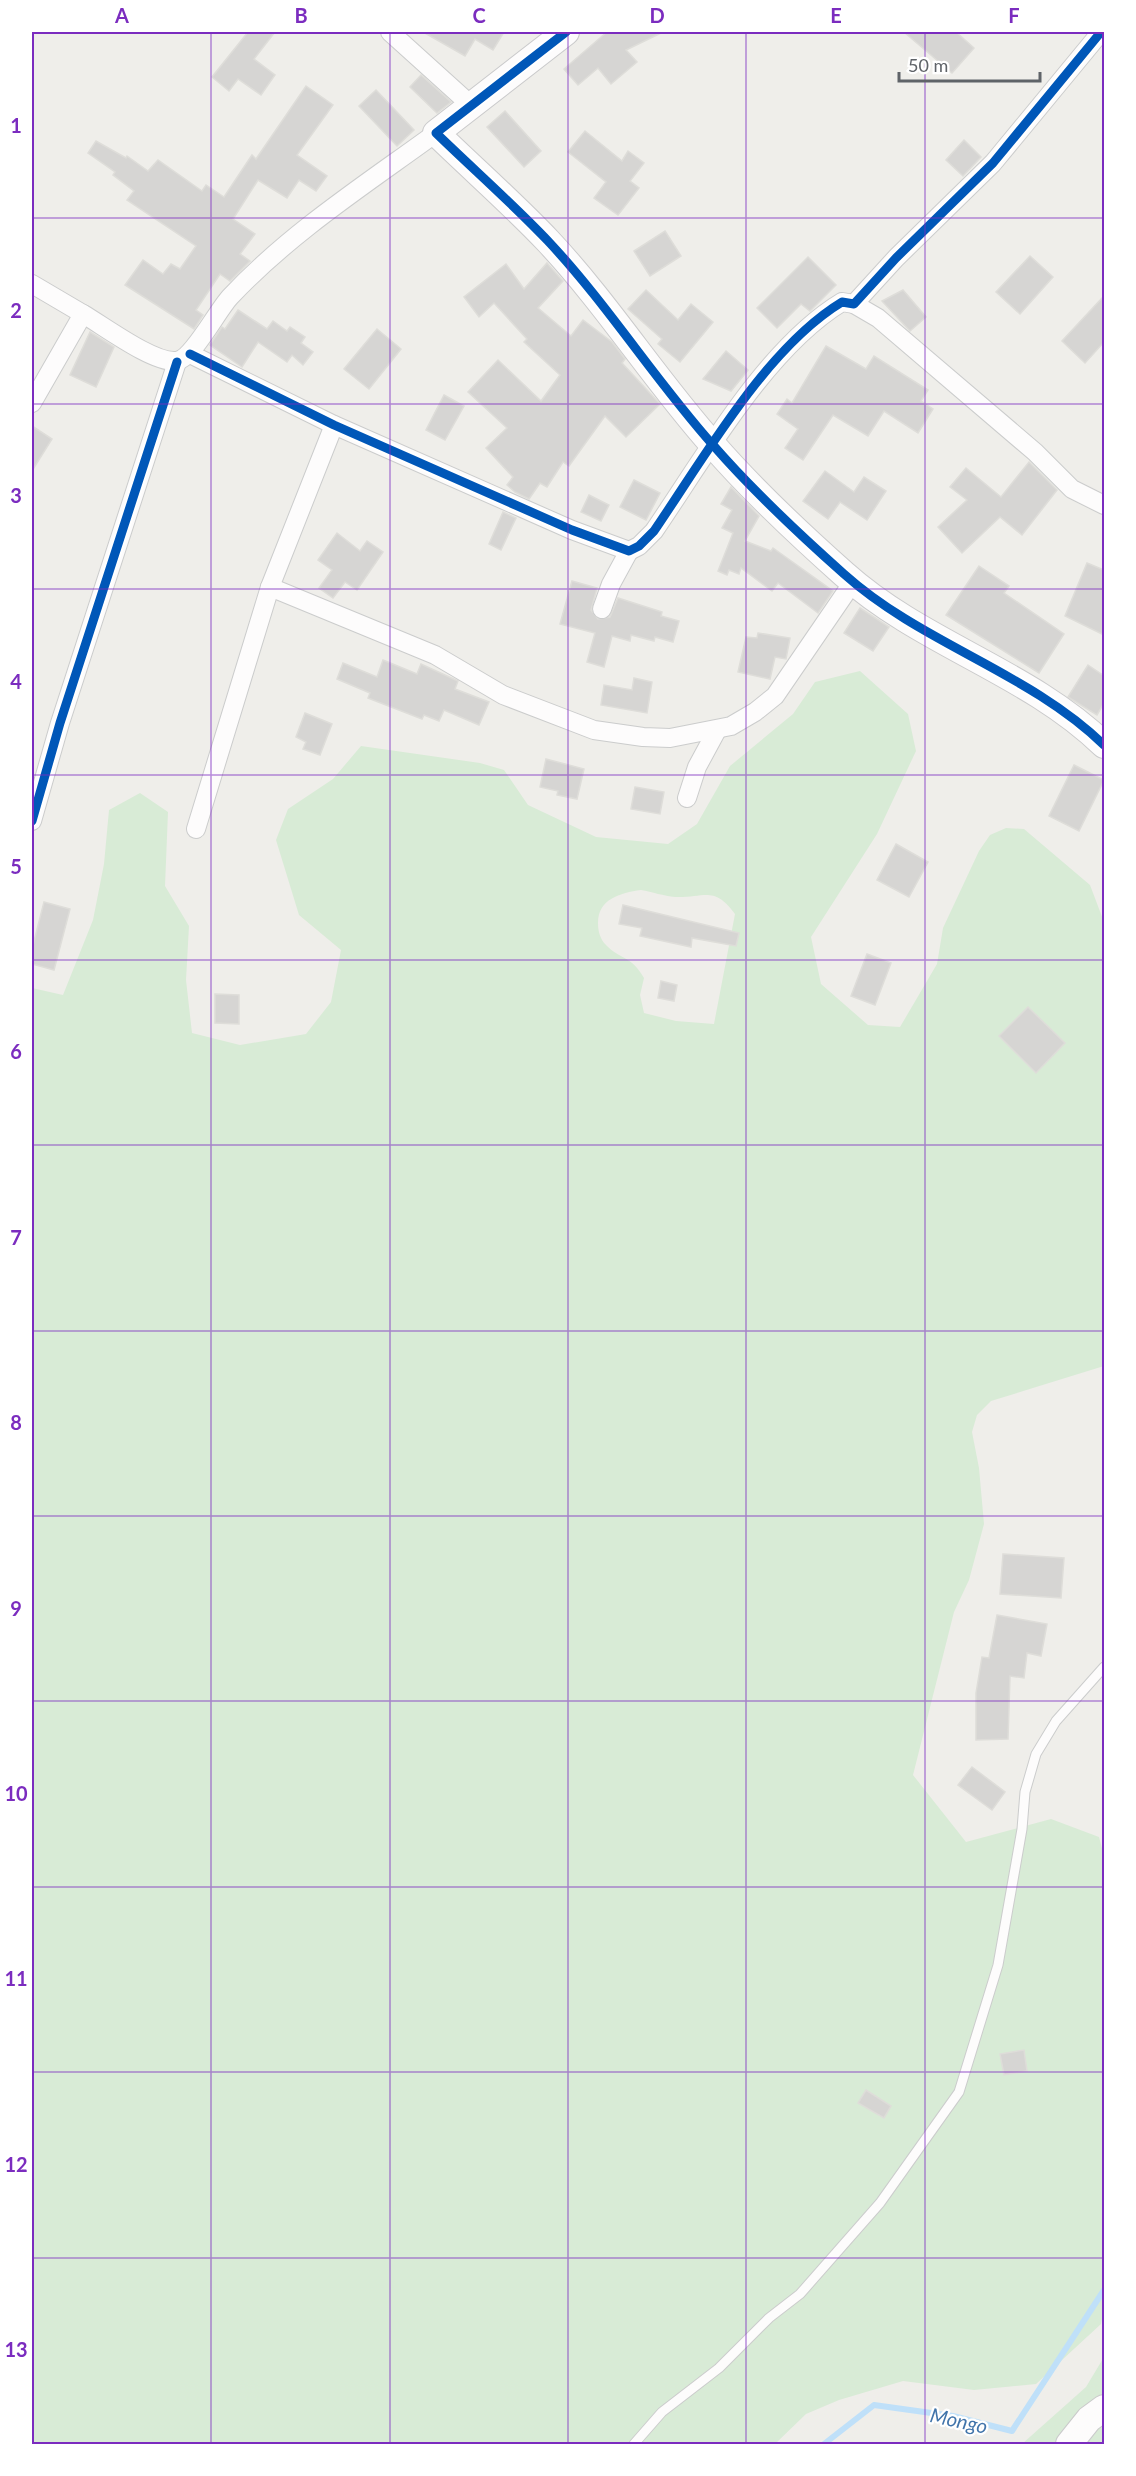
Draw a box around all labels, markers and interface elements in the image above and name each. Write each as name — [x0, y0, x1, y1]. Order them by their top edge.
text: A — [114, 3, 129, 27]
text: B — [294, 3, 308, 27]
text: C — [472, 3, 486, 27]
text: D — [649, 3, 665, 27]
text: E — [830, 3, 842, 27]
text: F — [1008, 3, 1020, 27]
scale bar — [899, 45, 1040, 83]
text: 50 m — [908, 54, 948, 76]
text: 1 — [10, 113, 22, 137]
text: 2 — [10, 298, 22, 322]
text: 3 — [10, 483, 22, 507]
text: 4 — [10, 669, 22, 693]
text: 5 — [10, 854, 22, 878]
text: 6 — [10, 1039, 22, 1063]
text: 7 — [10, 1225, 22, 1249]
text: 8 — [10, 1410, 22, 1434]
text: 9 — [10, 1596, 22, 1620]
text: 10 — [4, 1781, 28, 1805]
text: 11 — [4, 1966, 28, 1990]
text: 12 — [4, 2152, 28, 2176]
text: 13 — [4, 2337, 28, 2361]
water label: Mongo — [928, 2402, 990, 2438]

